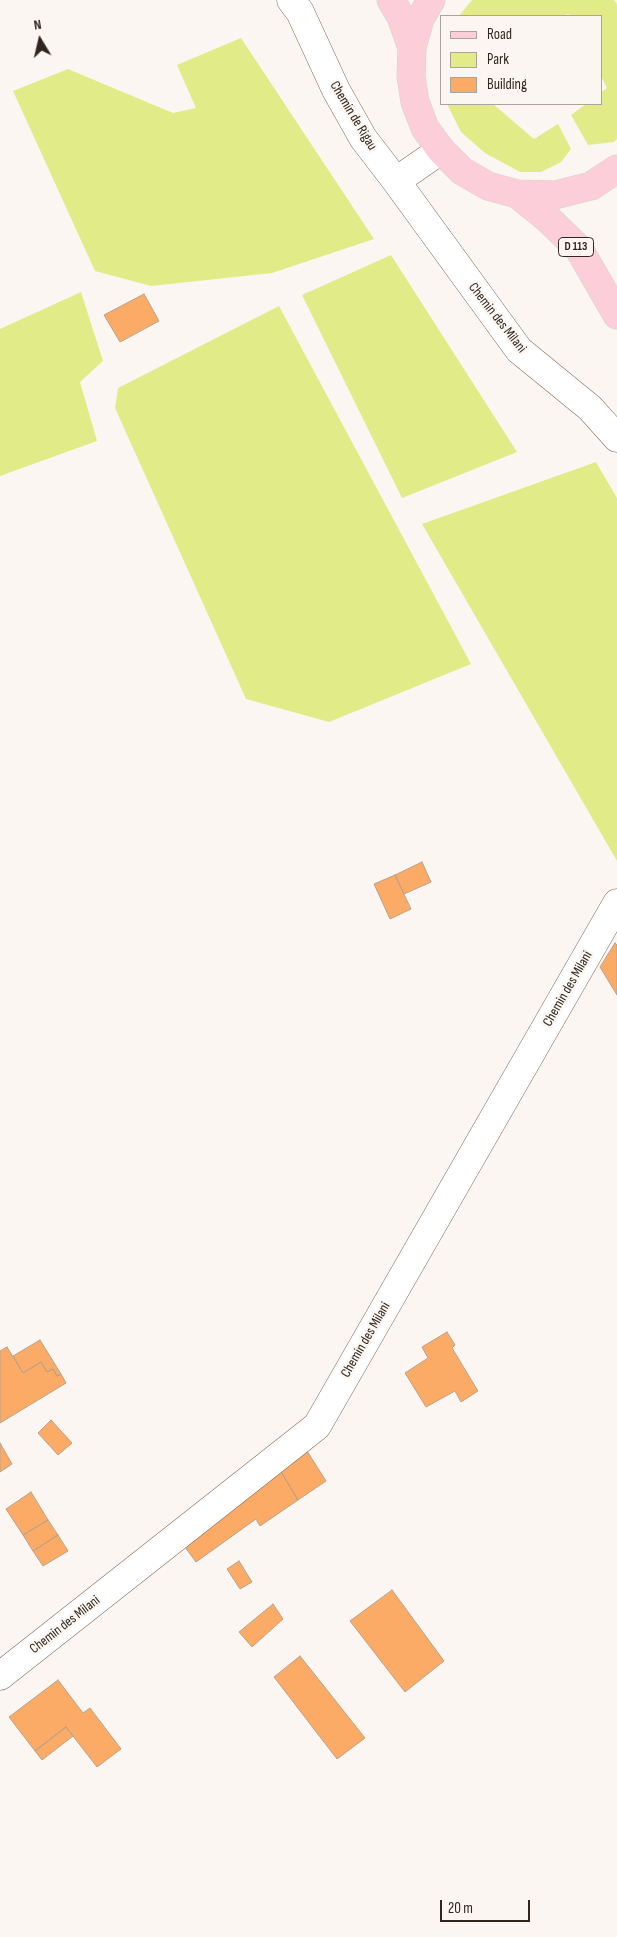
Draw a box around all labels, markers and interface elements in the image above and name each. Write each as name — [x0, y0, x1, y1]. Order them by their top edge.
north arrow — [15, 15, 65, 65]
legend — [440, 15, 602, 105]
text: N — [33, 16, 43, 34]
text: Road — [487, 25, 512, 44]
text: Park — [487, 50, 509, 69]
text: Building — [487, 75, 527, 94]
street label: Chemin de Rigau — [326, 78, 380, 154]
road number: D 113 — [558, 238, 594, 256]
street label: Chemin des Milani — [464, 280, 530, 356]
street label: Chemin des Milani — [540, 948, 596, 1030]
street label: Chemin des Milani — [338, 1299, 394, 1381]
street label: Chemin des Milani — [27, 1592, 103, 1658]
scale bar — [442, 1890, 532, 1922]
text: 20 m — [448, 1899, 473, 1918]

